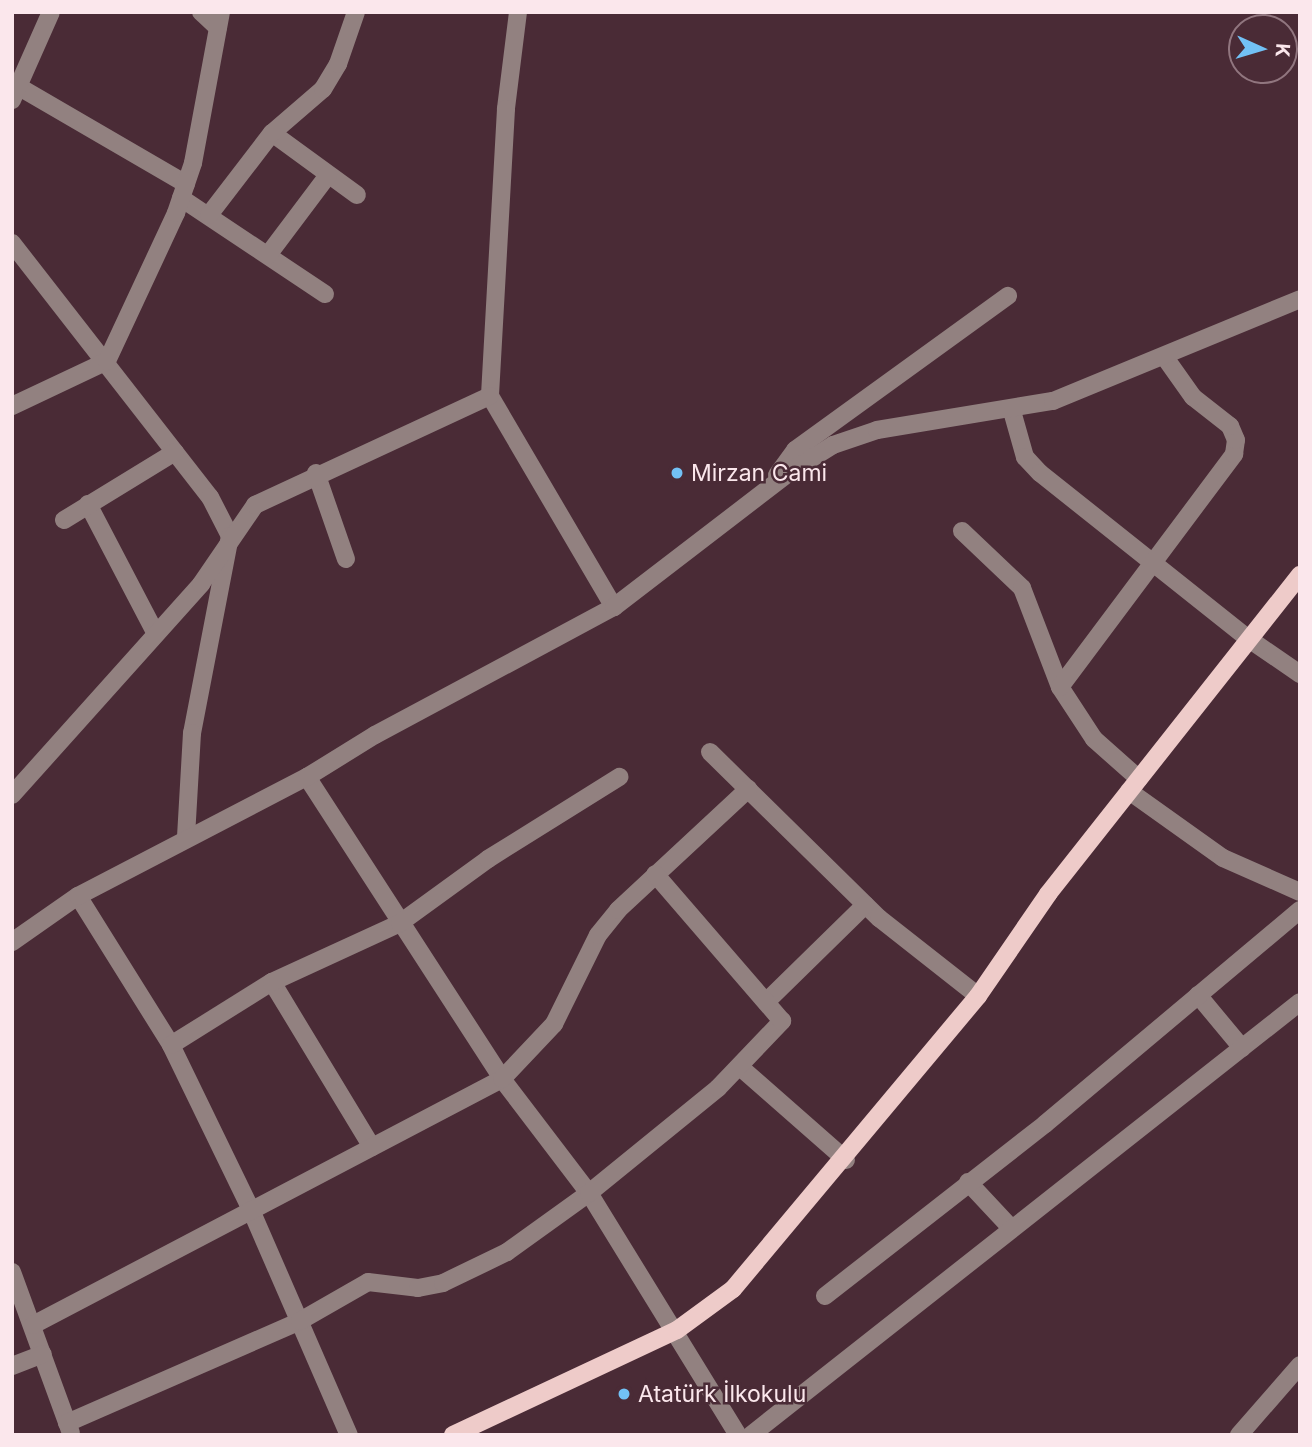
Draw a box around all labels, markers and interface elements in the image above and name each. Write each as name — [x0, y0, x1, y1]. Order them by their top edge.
north arrow — [1228, 14, 1298, 84]
text: K — [1271, 43, 1294, 58]
place label: Mirzan Cami — [691, 459, 827, 487]
marker: Mirzan Cami — [669, 465, 685, 481]
place label: Atatürk İlkokulu — [638, 1380, 806, 1408]
marker: Atatürk İlkokulu — [616, 1386, 632, 1402]

